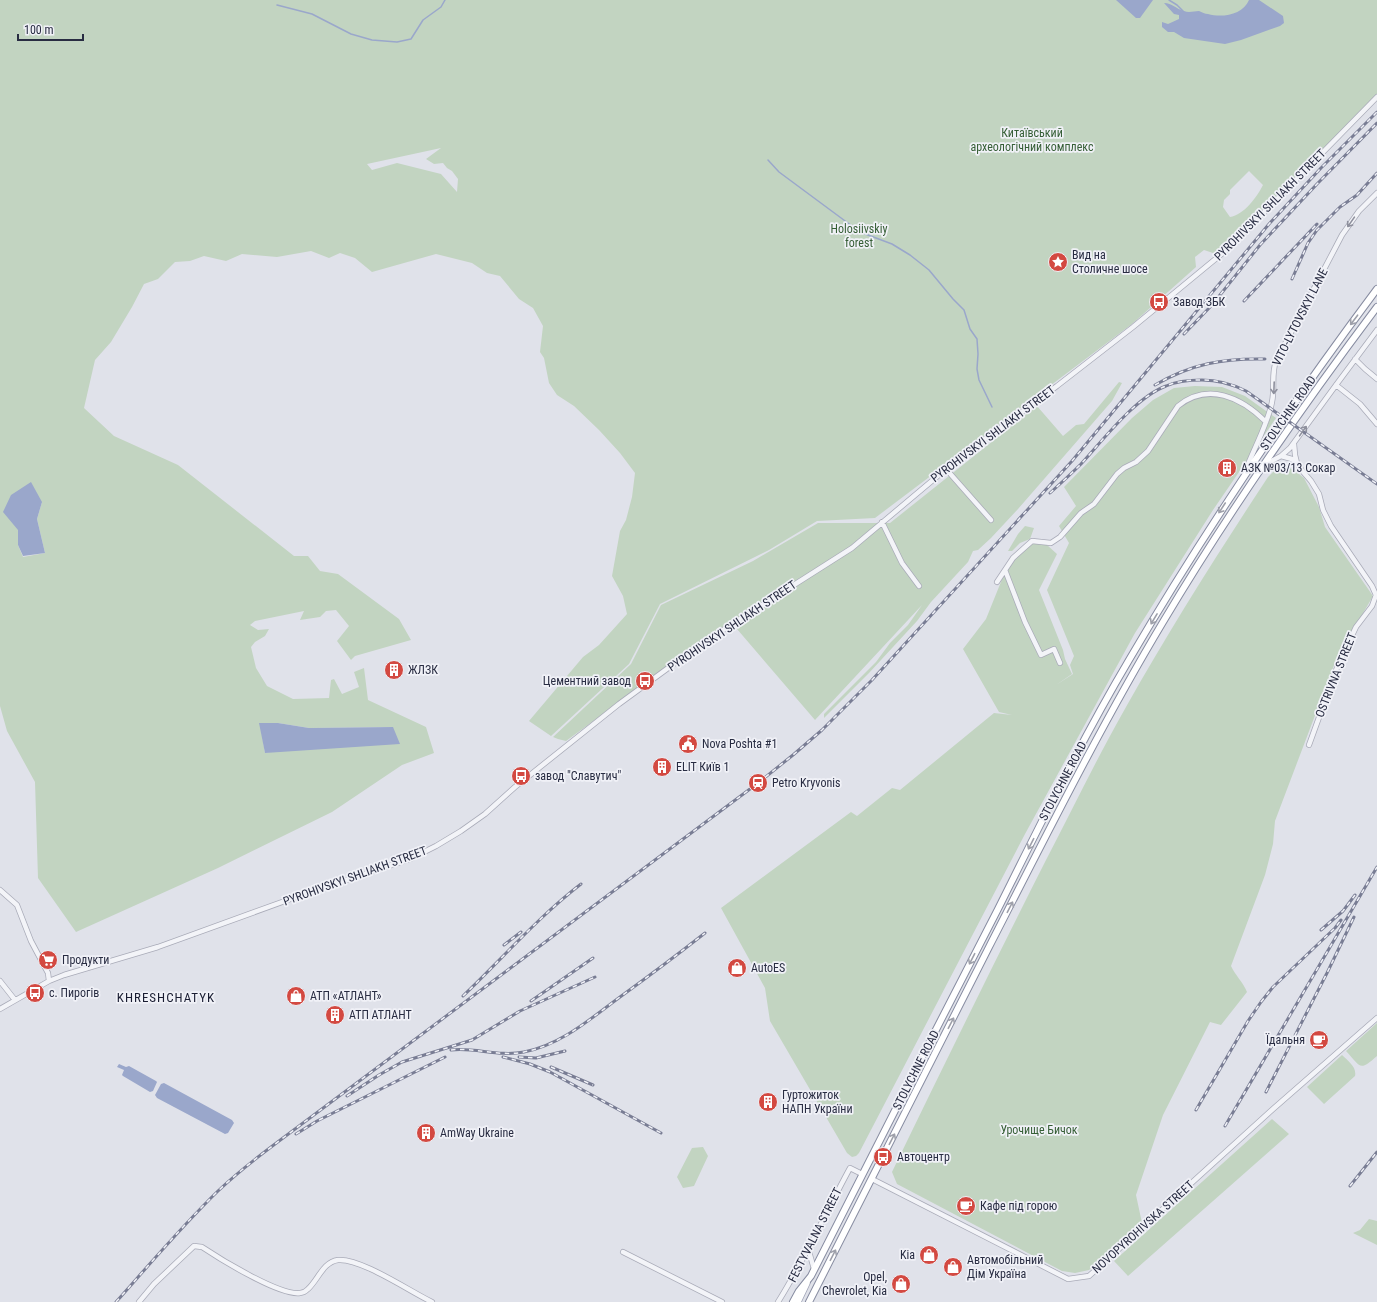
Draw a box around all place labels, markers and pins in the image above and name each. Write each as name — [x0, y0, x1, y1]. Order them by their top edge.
place label: Вид на Столичне шосе — [1072, 248, 1148, 276]
place icon: Вид на Столичне шосе — [1047, 251, 1069, 273]
bus stop icon: Завод ЗБК — [1148, 291, 1170, 313]
place label: Завод ЗБК — [1173, 295, 1226, 309]
building icon: АЗК №03/13 Сокар — [1216, 457, 1238, 479]
place label: АЗК №03/13 Сокар — [1241, 461, 1335, 475]
building icon: ЖЛЗК — [383, 659, 405, 681]
place label: ЖЛЗК — [408, 663, 438, 677]
bus stop icon: Цементний завод — [634, 670, 656, 692]
place label: Цементний завод — [543, 674, 632, 688]
public building icon: Nova Poshta #1 — [677, 733, 699, 755]
place label: Nova Poshta #1 — [702, 737, 777, 751]
building icon: ELIT Київ 1 — [651, 756, 673, 778]
place label: ELIT Київ 1 — [676, 760, 730, 774]
bus stop icon: завод "Славутич" — [510, 765, 532, 787]
place label: завод "Славутич" — [535, 769, 621, 783]
station icon: Petro Kryvonis — [747, 772, 769, 794]
place label: Petro Kryvonis — [772, 776, 840, 790]
supermarket icon: Продукти — [37, 949, 59, 971]
place label: Продукти — [62, 953, 109, 967]
shop icon: AutoES — [726, 957, 748, 979]
place label: AutoES — [751, 961, 785, 975]
bus stop icon: с. Пирогів — [24, 982, 46, 1004]
shop icon: АТП «АТЛАНТ» — [285, 985, 307, 1007]
place label: с. Пирогів — [49, 986, 99, 1000]
place label: АТП «АТЛАНТ» — [310, 989, 381, 1003]
building icon: АТП АТЛАНТ — [324, 1004, 346, 1026]
place label: АТП АТЛАНТ — [349, 1008, 412, 1022]
cafe icon: Їдальня — [1308, 1029, 1330, 1051]
place label: Їдальня — [1265, 1032, 1305, 1047]
place label: Гуртожиток НАПН України — [782, 1088, 853, 1116]
building icon: Гуртожиток НАПН України — [757, 1091, 779, 1113]
building icon: AmWay Ukraine — [415, 1122, 437, 1144]
place label: AmWay Ukraine — [440, 1126, 514, 1140]
bus stop icon: Автоцентр — [872, 1146, 894, 1168]
place label: Автоцентр — [897, 1150, 950, 1164]
cafe icon: Кафе під горою — [955, 1195, 977, 1217]
place label: Кафе під горою — [980, 1199, 1057, 1213]
shop icon: Kia — [918, 1244, 940, 1266]
place label: Kia — [900, 1248, 915, 1262]
place label: Автомобільний Дім Україна — [967, 1253, 1043, 1281]
shop icon: Автомобільний Дім Україна — [942, 1256, 964, 1278]
place label: Opel, Chevrolet, Kia — [822, 1270, 887, 1298]
shop icon: Opel, Chevrolet, Kia — [890, 1273, 912, 1295]

